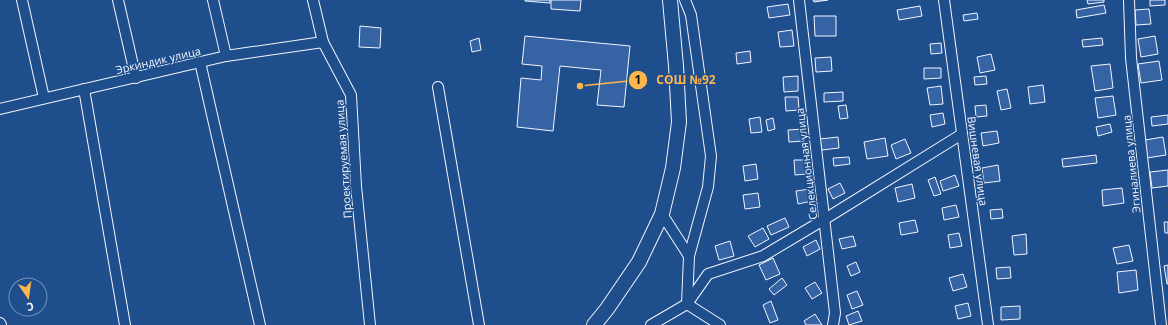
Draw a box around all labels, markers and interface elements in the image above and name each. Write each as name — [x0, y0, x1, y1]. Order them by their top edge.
street label: Эркиндик улица — [114, 43, 202, 77]
callout: СОШ №92 — [628, 68, 723, 92]
text: 1 — [635, 71, 641, 88]
text: СОШ №92 — [656, 71, 716, 88]
street label: Проектируемая улица — [331, 99, 355, 219]
street label: Селекционная улица — [792, 107, 820, 221]
street label: Эгиналиева улица — [1118, 114, 1144, 214]
street label: Вишневая улица — [964, 115, 992, 207]
north arrow — [8, 277, 48, 317]
text: С — [25, 299, 35, 315]

